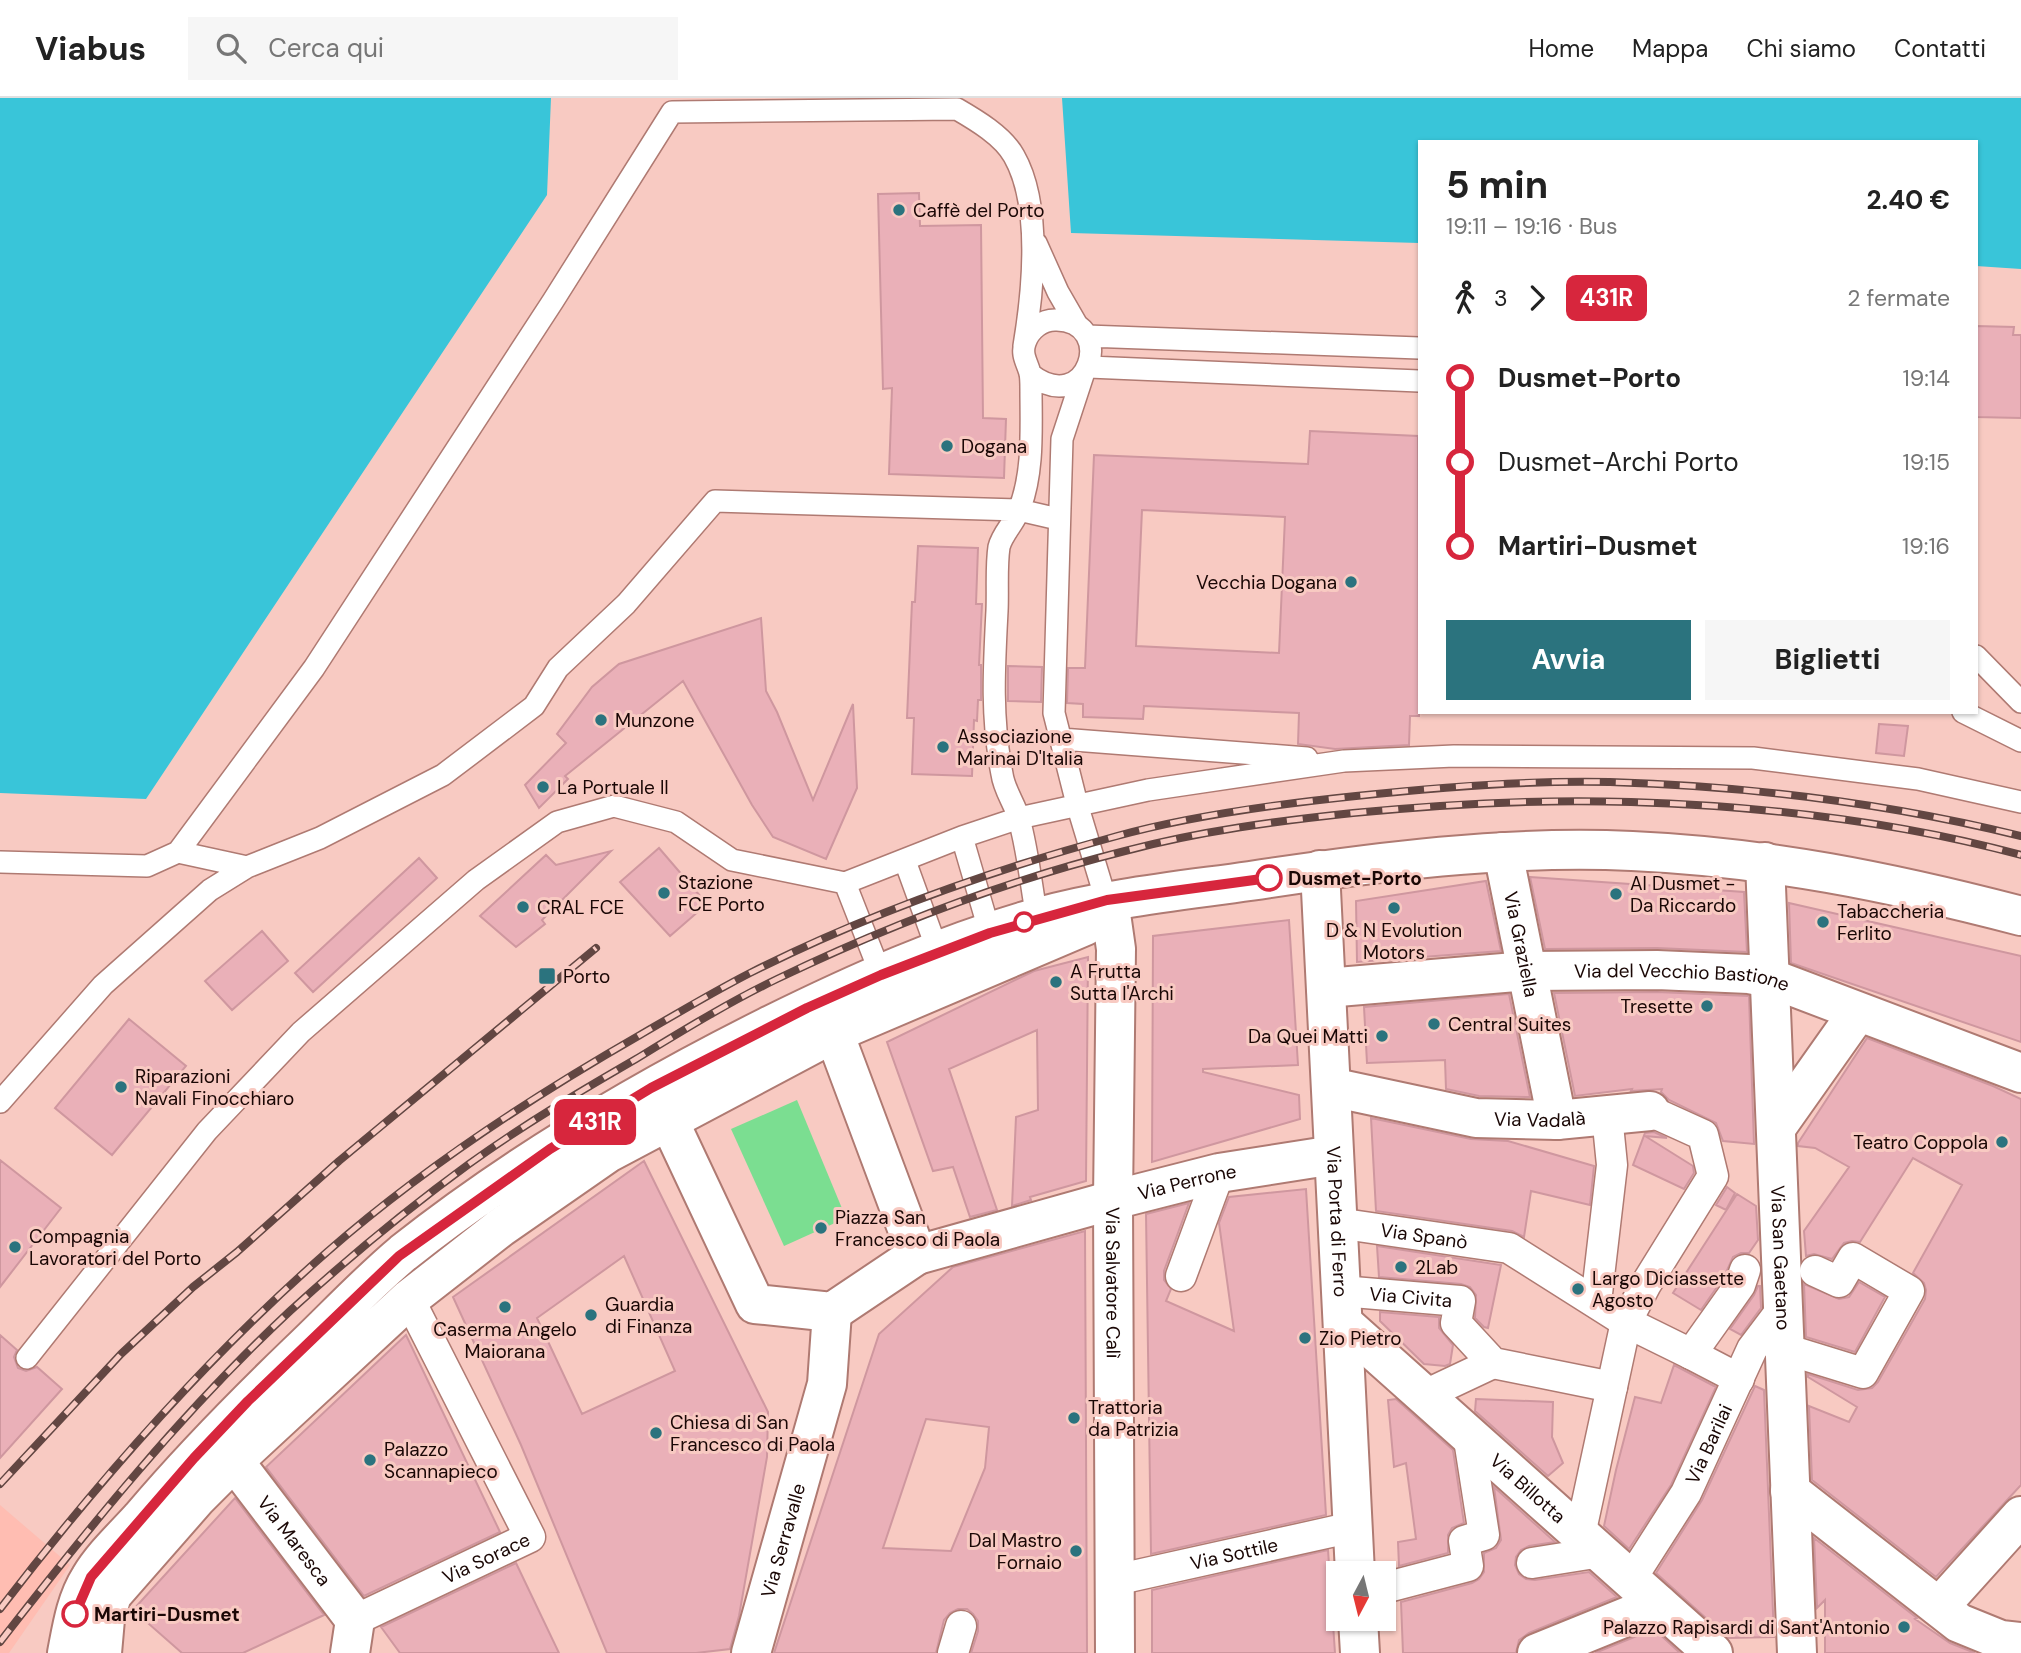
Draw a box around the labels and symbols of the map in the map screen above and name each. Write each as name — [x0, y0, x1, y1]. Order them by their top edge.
place label: Caffè del Porto — [913, 198, 1045, 223]
marker: Caffè del Porto — [891, 202, 907, 218]
place label: Dogana — [961, 434, 1027, 459]
marker: Dogana — [939, 438, 955, 454]
place label: Vecchia Dogana — [1196, 570, 1337, 595]
marker: Vecchia Dogana — [1343, 574, 1359, 590]
place label: Munzone — [615, 708, 694, 733]
marker: Munzone — [593, 712, 609, 728]
place label: Associazione Marinai D'Italia — [957, 724, 1083, 771]
marker: Associazione Marinai D'Italia — [935, 739, 951, 755]
place label: La Portuale II — [557, 775, 669, 800]
marker: La Portuale II — [535, 779, 551, 795]
marker: Dusmet-Porto — [1256, 865, 1282, 891]
place label: Dusmet-Porto — [1288, 866, 1422, 891]
place label: Stazione FCE Porto — [678, 870, 765, 917]
place label: Al Dusmet - Da Riccardo — [1630, 871, 1736, 918]
marker: Stazione FCE Porto — [656, 885, 672, 901]
marker: Al Dusmet - Da Riccardo — [1608, 886, 1624, 902]
street label: Via Graziella — [1498, 889, 1544, 999]
place label: CRAL FCE — [537, 895, 624, 920]
marker: CRAL FCE — [515, 899, 531, 915]
place label: Tabaccheria Ferlito — [1837, 899, 1944, 946]
marker: D & N Evolution Motors — [1386, 900, 1402, 916]
unlabelled marker — [1014, 912, 1034, 932]
marker: Tabaccheria Ferlito — [1815, 914, 1831, 930]
place label: D & N Evolution Motors — [1326, 918, 1462, 965]
street label: Via del Vecchio Bastione — [1574, 958, 1793, 997]
place label: A Frutta Sutta l'Archi — [1070, 959, 1174, 1006]
place label: Porto — [563, 964, 610, 989]
marker: Porto — [537, 966, 557, 986]
marker: A Frutta Sutta l'Archi — [1048, 974, 1064, 990]
place label: Tresette — [1621, 994, 1693, 1019]
marker: Tresette — [1699, 998, 1715, 1014]
place label: Central Suites — [1448, 1012, 1571, 1037]
marker: Central Suites — [1426, 1016, 1442, 1032]
place label: Da Quei Matti — [1248, 1024, 1368, 1049]
marker: Da Quei Matti — [1374, 1028, 1390, 1044]
place label: Riparazioni Navali Finocchiaro — [135, 1064, 294, 1111]
marker: Riparazioni Navali Finocchiaro — [113, 1079, 129, 1095]
line badge: 431R — [546, 1099, 644, 1145]
street label: Via Vadalà — [1494, 1105, 1587, 1133]
place label: Teatro Coppola — [1853, 1130, 1988, 1155]
marker: Teatro Coppola — [1994, 1134, 2010, 1150]
street label: Via Porta di Ferro — [1321, 1145, 1353, 1298]
street label: Via Perrone — [1135, 1158, 1238, 1206]
street label: Via San Gaetano — [1765, 1185, 1796, 1331]
place label: Piazza San Francesco di Paola — [835, 1205, 1000, 1252]
street label: Via Salvatore Calì — [1100, 1207, 1126, 1359]
street label: Via Spanò — [1379, 1217, 1469, 1255]
marker: Piazza San Francesco di Paola — [813, 1220, 829, 1236]
place label: Compagnia Lavoratori del Porto — [29, 1224, 201, 1271]
marker: Compagnia Lavoratori del Porto — [7, 1239, 23, 1255]
place label: 2Lab — [1415, 1255, 1458, 1280]
marker: 2Lab — [1393, 1259, 1409, 1275]
place label: Largo Diciassette Agosto — [1592, 1266, 1744, 1313]
street label: Via Civita — [1368, 1281, 1453, 1313]
marker: Largo Diciassette Agosto — [1570, 1281, 1586, 1297]
place label: Guardia di Finanza — [605, 1292, 692, 1339]
marker: Caserma Angelo Maiorana — [497, 1299, 513, 1315]
marker: Guardia di Finanza — [583, 1307, 599, 1323]
place label: Caserma Angelo Maiorana — [433, 1317, 577, 1364]
place label: Zio Pietro — [1319, 1326, 1402, 1351]
marker: Zio Pietro — [1297, 1330, 1313, 1346]
place label: Trattoria da Patrizia — [1088, 1395, 1179, 1442]
street label: Via Barilai — [1680, 1400, 1738, 1488]
place label: Chiesa di San Francesco di Paola — [670, 1410, 835, 1457]
marker: Trattoria da Patrizia — [1066, 1410, 1082, 1426]
marker: Chiesa di San Francesco di Paola — [648, 1425, 664, 1441]
place label: Palazzo Scannapieco — [384, 1437, 498, 1484]
street label: Via Billotta — [1485, 1448, 1571, 1529]
marker: Palazzo Scannapieco — [362, 1452, 378, 1468]
street label: Via Serravalle — [755, 1480, 811, 1601]
street label: Via Maresca — [252, 1491, 337, 1591]
street label: Via Sorace — [438, 1527, 534, 1590]
place label: Dal Mastro Fornaio — [968, 1528, 1062, 1575]
street label: Via Sottile — [1188, 1532, 1280, 1576]
marker: Dal Mastro Fornaio — [1068, 1543, 1084, 1559]
north arrow — [1326, 1561, 1396, 1631]
marker: Martiri-Dusmet — [62, 1601, 88, 1627]
place label: Martiri-Dusmet — [94, 1602, 240, 1627]
place label: Palazzo Rapisardi di Sant'Antonio — [1603, 1615, 1890, 1640]
marker: Palazzo Rapisardi di Sant'Antonio — [1896, 1619, 1912, 1635]

